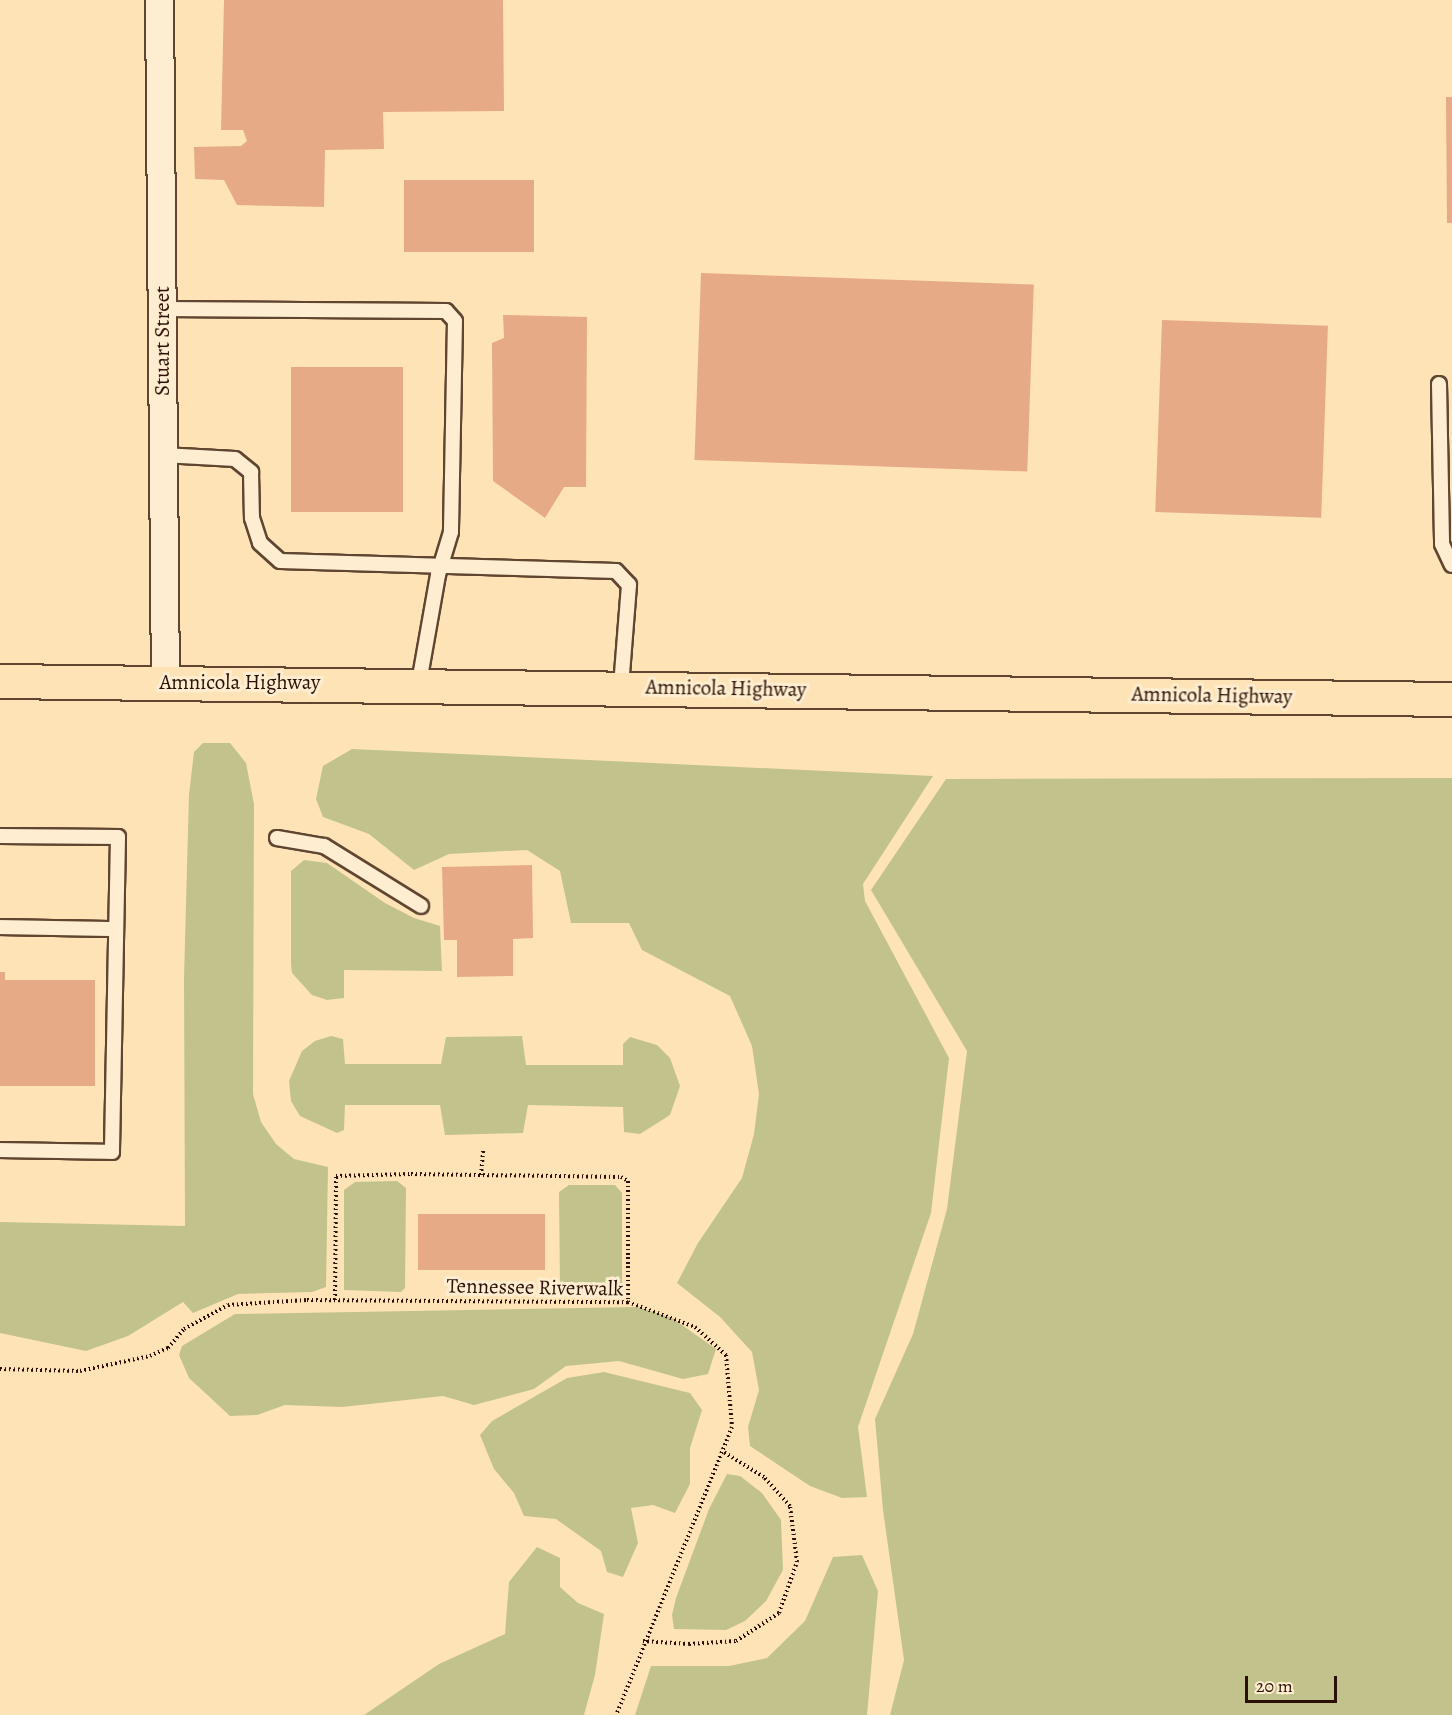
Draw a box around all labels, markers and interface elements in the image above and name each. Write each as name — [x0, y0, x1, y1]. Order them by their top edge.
street label: Stuart Street — [149, 286, 175, 396]
street label: Amnicola Highway — [160, 669, 320, 695]
street label: Amnicola Highway — [645, 674, 807, 702]
street label: Amnicola Highway — [1131, 681, 1293, 709]
street label: Tennessee Riverwalk — [446, 1273, 624, 1301]
scale bar — [1248, 1664, 1340, 1702]
text: 20 m — [1256, 1674, 1293, 1698]

